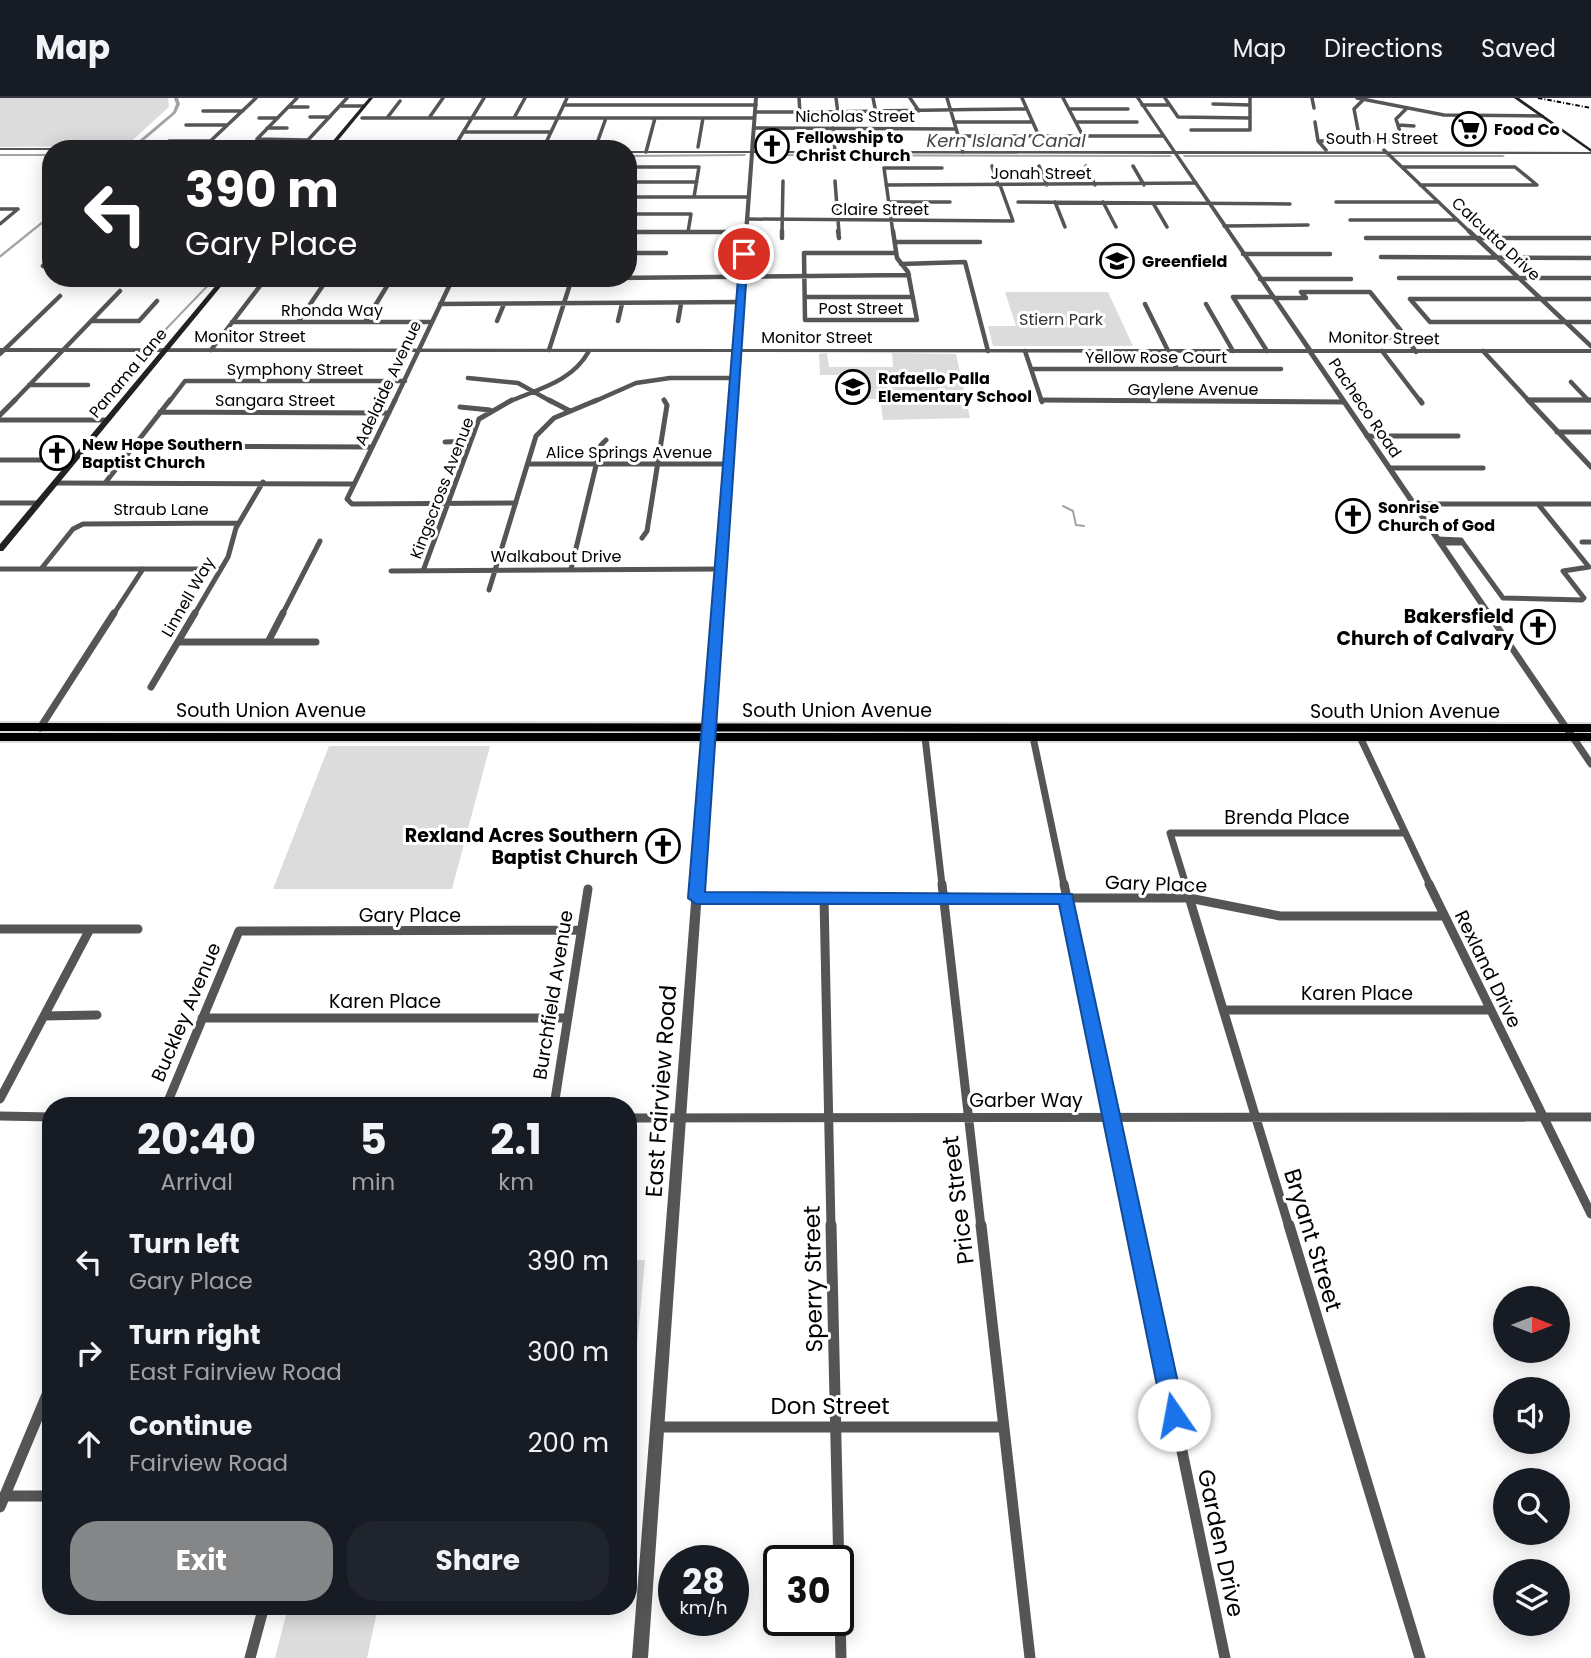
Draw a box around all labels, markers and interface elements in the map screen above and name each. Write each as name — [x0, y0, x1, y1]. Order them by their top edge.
text: Map — [35, 24, 110, 71]
text: Map — [1233, 32, 1286, 65]
text: Directions — [1324, 32, 1443, 65]
text: Saved — [1481, 32, 1556, 65]
street label: Nicholas Street — [795, 105, 915, 128]
supermarket icon: Food Co — [1450, 110, 1488, 148]
place label: Food Co — [1494, 118, 1560, 141]
place label: Fellowship to Christ Church — [796, 126, 910, 167]
church icon: Fellowship to Christ Church — [753, 127, 791, 165]
street label: South H Street — [1326, 127, 1438, 150]
water label: Kern Island Canal — [926, 128, 1086, 153]
text: 390 m — [185, 156, 339, 224]
street label: Jonah Street — [990, 162, 1092, 185]
icon: left — [70, 168, 161, 259]
street label: Calcutta Drive — [1447, 192, 1546, 286]
street label: Claire Street — [831, 198, 929, 221]
text: Gary Place — [185, 221, 357, 266]
pin — [714, 224, 774, 284]
icon: arrive — [725, 235, 763, 273]
school or university icon: Greenfield — [1098, 242, 1136, 280]
place label: Greenfield — [1142, 250, 1227, 273]
street label: Post Street — [819, 297, 904, 320]
street label: Rhonda Way — [281, 299, 383, 322]
park label: Stiern Park — [1019, 308, 1104, 331]
street label: Adelaide Avenue — [349, 317, 427, 449]
street label: Panama Lane — [84, 323, 172, 423]
street label: Monitor Street — [194, 325, 306, 348]
street label: Monitor Street — [761, 326, 873, 349]
street label: Monitor Street — [1328, 326, 1440, 350]
street label: Yellow Rose Court — [1085, 346, 1227, 369]
street label: Pacheco Road — [1323, 354, 1407, 462]
street label: Symphony Street — [227, 358, 363, 381]
place label: Rafaello Palla Elementary School — [878, 367, 1032, 408]
school or university icon: Rafaello Palla Elementary School — [834, 368, 872, 406]
street label: Gaylene Avenue — [1128, 378, 1258, 401]
street label: Sangara Street — [215, 389, 335, 412]
street label: Kingscross Avenue — [404, 414, 480, 562]
place label: New Hope Southern Baptist Church — [82, 433, 243, 474]
church icon: New Hope Southern Baptist Church — [38, 434, 76, 472]
street label: Alice Springs Avenue — [546, 441, 712, 464]
place label: Sonrise Church of God — [1378, 496, 1495, 537]
church icon: Sonrise Church of God — [1334, 497, 1372, 535]
street label: Straub Lane — [113, 498, 209, 521]
street label: Walkabout Drive — [491, 545, 622, 568]
street label: Linnell Way — [156, 553, 220, 641]
place label: Bakersfield Church of Calvary — [1337, 603, 1515, 652]
church icon: Bakersfield Church of Calvary — [1519, 608, 1557, 646]
street label: South Union Avenue — [176, 697, 366, 724]
street label: South Union Avenue — [742, 697, 932, 724]
street label: South Union Avenue — [1310, 698, 1500, 725]
street label: Brenda Place — [1224, 804, 1350, 831]
place label: Rexland Acres Southern Baptist Church — [405, 822, 638, 871]
church icon: Rexland Acres Southern Baptist Church — [644, 827, 682, 865]
street label: Gary Place — [1104, 869, 1208, 899]
street label: Gary Place — [359, 902, 461, 929]
street label: Rexland Drive — [1448, 906, 1528, 1032]
street label: Burchfield Avenue — [526, 908, 580, 1082]
street label: Buckley Avenue — [145, 938, 227, 1086]
street label: Karen Place — [1301, 980, 1413, 1007]
street label: East Fairview Road — [638, 984, 684, 1198]
street label: Karen Place — [329, 988, 441, 1015]
street label: Garber Way — [969, 1087, 1083, 1114]
text: 20:40 — [137, 1110, 256, 1169]
text: 5 — [360, 1110, 387, 1169]
text: 2.1 — [490, 1110, 542, 1169]
street label: Price Street — [934, 1134, 982, 1266]
street label: Bryant Street — [1276, 1165, 1350, 1315]
text: Arrival — [160, 1166, 233, 1198]
text: min — [351, 1166, 395, 1198]
text: km — [498, 1166, 534, 1198]
street label: Sperry Street — [796, 1205, 830, 1353]
text: Turn left — [129, 1226, 240, 1262]
icon: left — [70, 1243, 108, 1281]
text: 390 m — [527, 1243, 609, 1279]
text: Gary Place — [129, 1265, 253, 1297]
north arrow — [1493, 1286, 1570, 1363]
map controls — [1493, 1286, 1570, 1636]
text: Turn right — [129, 1317, 261, 1353]
icon: right — [70, 1334, 108, 1372]
text: 300 m — [527, 1334, 609, 1370]
text: East Fairview Road — [129, 1356, 342, 1388]
button: sound — [1493, 1377, 1570, 1454]
position arrow — [1137, 1378, 1211, 1452]
street label: Don Street — [770, 1390, 890, 1422]
text: Continue — [129, 1408, 252, 1444]
icon: ahead — [70, 1425, 108, 1463]
text: 200 m — [528, 1425, 609, 1461]
text: Fairview Road — [129, 1447, 288, 1479]
street label: Garden Drive — [1190, 1466, 1252, 1620]
button: search — [1493, 1468, 1570, 1545]
button: Exit — [70, 1521, 333, 1601]
button: Share — [347, 1521, 609, 1601]
speed limit sign: 30 — [763, 1545, 854, 1636]
text: 28 — [682, 1557, 725, 1606]
button: layers — [1493, 1559, 1570, 1636]
text: km/h — [680, 1595, 727, 1620]

